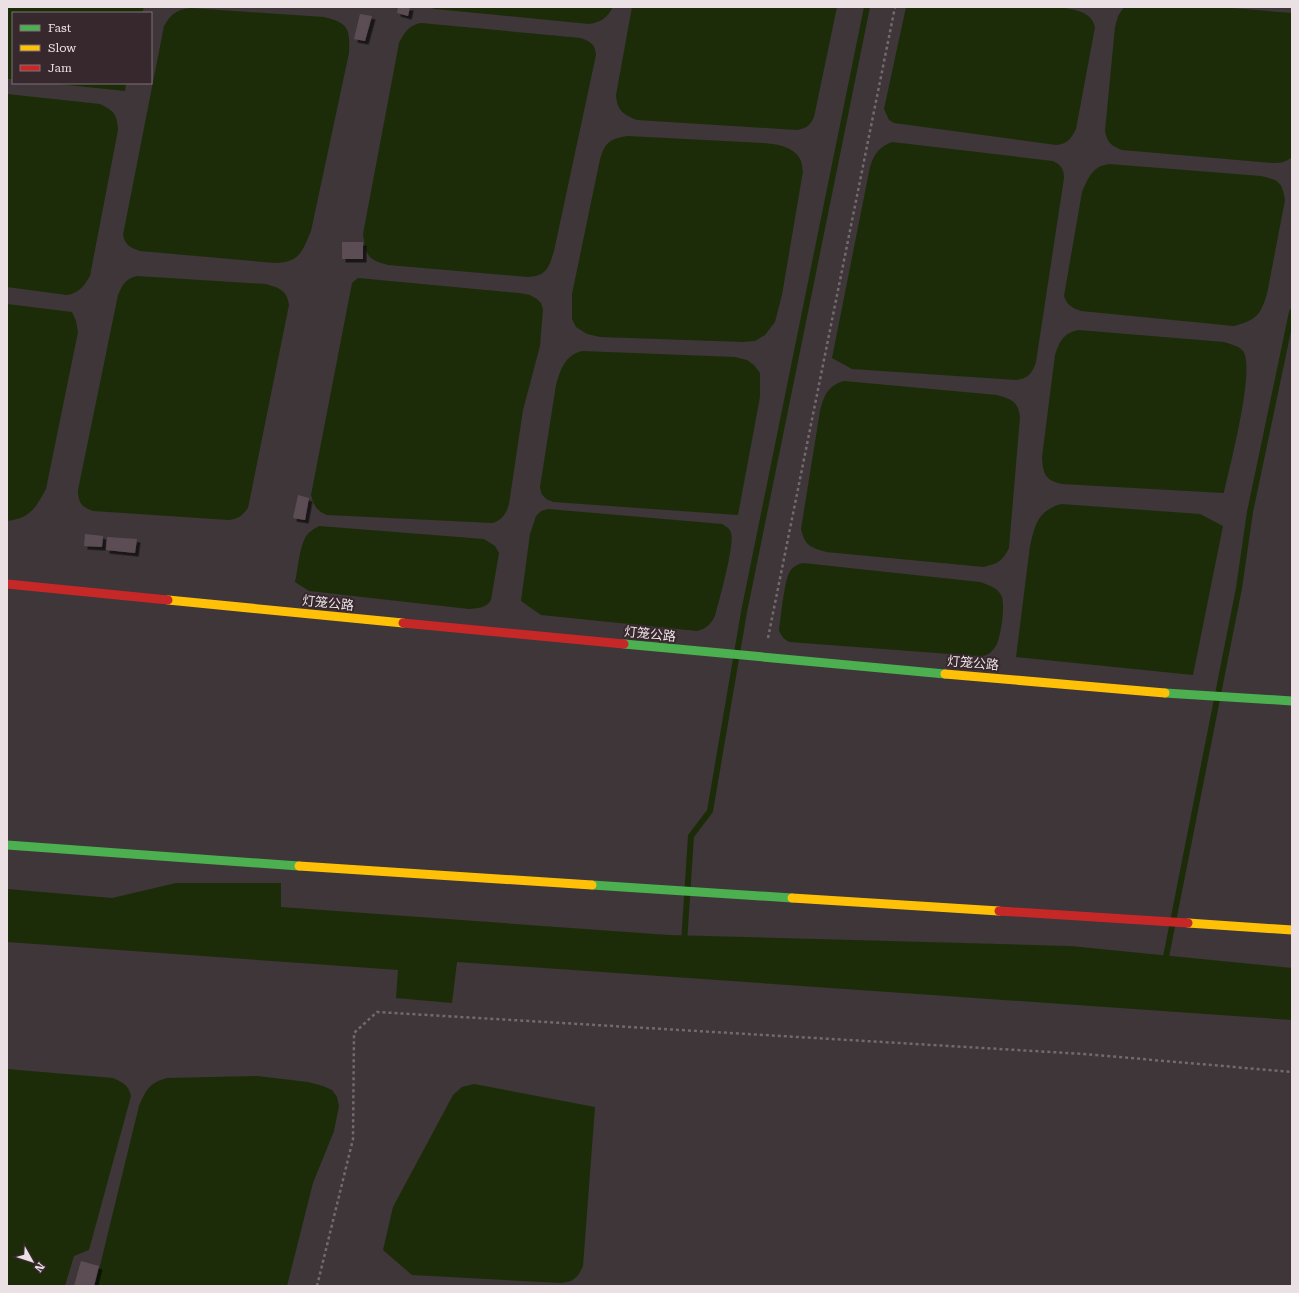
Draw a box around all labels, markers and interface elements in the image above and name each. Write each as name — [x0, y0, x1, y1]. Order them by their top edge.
legend — [12, 12, 152, 84]
text: Fast — [48, 21, 72, 35]
text: Slow — [48, 41, 76, 55]
text: Jam — [48, 61, 72, 75]
street label: 灯笼公路 — [301, 593, 355, 613]
street label: 灯笼公路 — [623, 624, 677, 644]
street label: 灯笼公路 — [946, 653, 1000, 673]
north arrow — [12, 1241, 52, 1281]
text: N — [31, 1260, 47, 1275]

